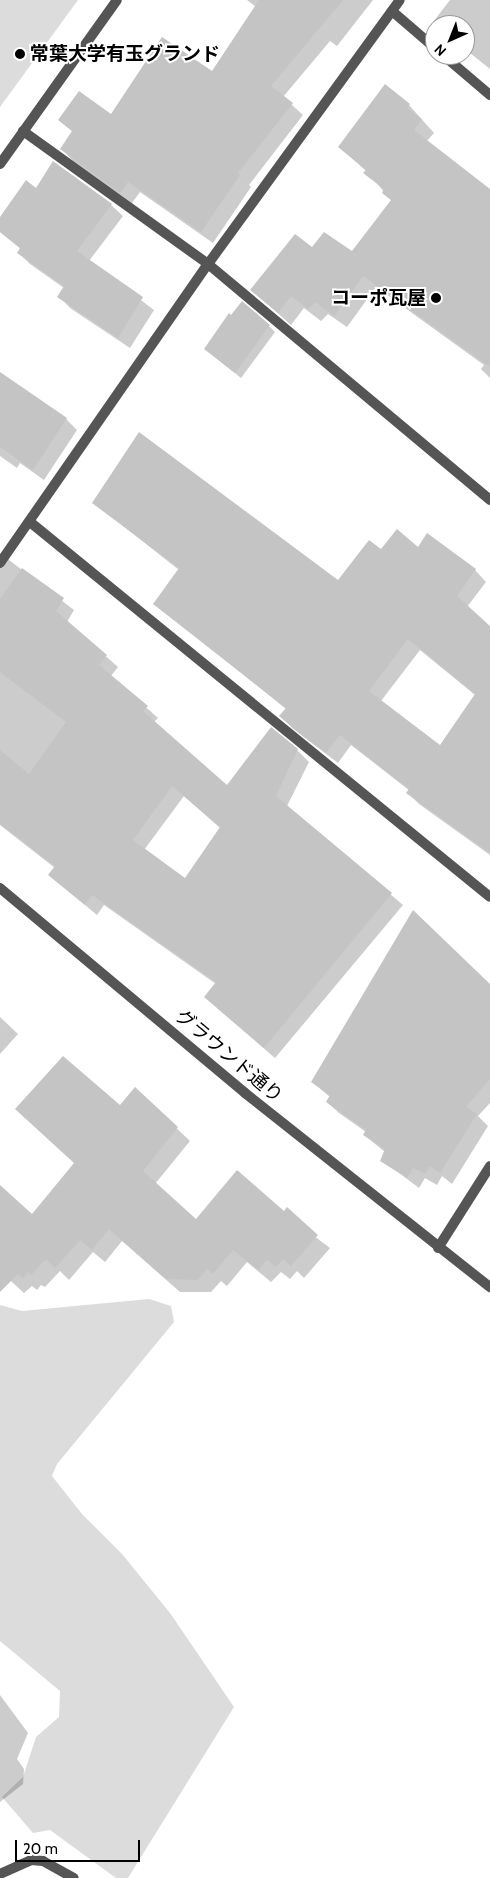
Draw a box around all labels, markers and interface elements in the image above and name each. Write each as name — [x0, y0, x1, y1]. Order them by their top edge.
north arrow — [425, 15, 475, 65]
text: N — [430, 40, 450, 60]
place label: 常葉大学有玉グランド — [30, 43, 220, 65]
marker: 常葉大学有玉グランド — [14, 48, 26, 60]
place label: コーポ瓦屋 — [331, 287, 426, 309]
marker: コーポ瓦屋 — [430, 292, 442, 304]
street label: グラウンド通り — [171, 1005, 287, 1107]
scale bar — [18, 1830, 142, 1862]
text: 20 m — [23, 1840, 58, 1858]

